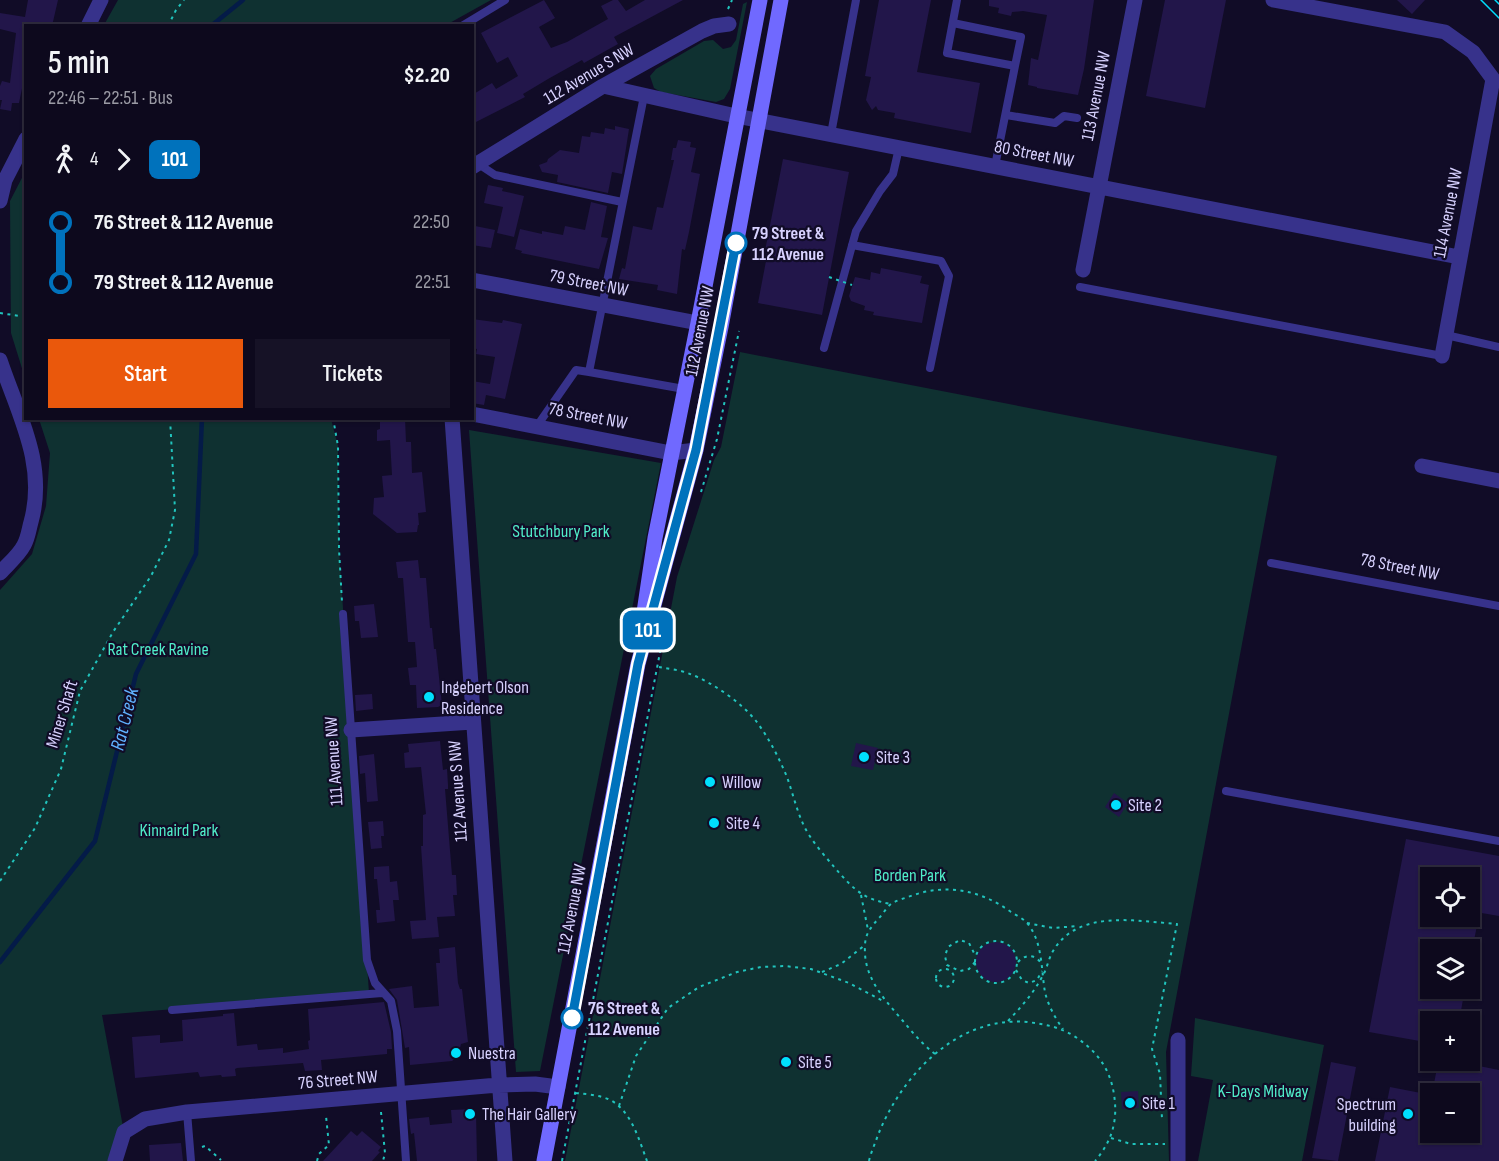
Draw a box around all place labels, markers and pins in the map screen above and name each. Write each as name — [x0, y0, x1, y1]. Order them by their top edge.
place label: 79 Street & 112 Avenue — [752, 223, 825, 265]
marker: 79 Street & 112 Avenue — [725, 232, 747, 254]
place label: Ingebert Olson Residence — [441, 677, 529, 719]
marker: Ingebert Olson Residence — [422, 690, 436, 704]
place label: Site 3 — [876, 747, 910, 768]
marker: Site 3 — [857, 750, 871, 764]
place label: Willow — [722, 772, 761, 793]
marker: Willow — [703, 775, 717, 789]
place label: Site 2 — [1128, 795, 1162, 816]
marker: Site 2 — [1109, 798, 1123, 812]
place label: Site 4 — [726, 813, 760, 834]
marker: Site 4 — [707, 816, 721, 830]
place label: 76 Street & 112 Avenue — [588, 998, 661, 1040]
marker: 76 Street & 112 Avenue — [561, 1007, 583, 1029]
place label: Nuestra — [468, 1043, 516, 1064]
marker: Nuestra — [449, 1046, 463, 1060]
place label: Site 5 — [798, 1052, 832, 1073]
marker: Site 5 — [779, 1055, 793, 1069]
place label: Site 1 — [1142, 1093, 1175, 1114]
place label: Spectrum building — [1337, 1094, 1396, 1136]
marker: Site 1 — [1123, 1096, 1137, 1110]
place label: The Hair Gallery — [482, 1104, 576, 1125]
marker: The Hair Gallery — [463, 1107, 477, 1121]
marker: Spectrum building — [1401, 1107, 1415, 1121]

